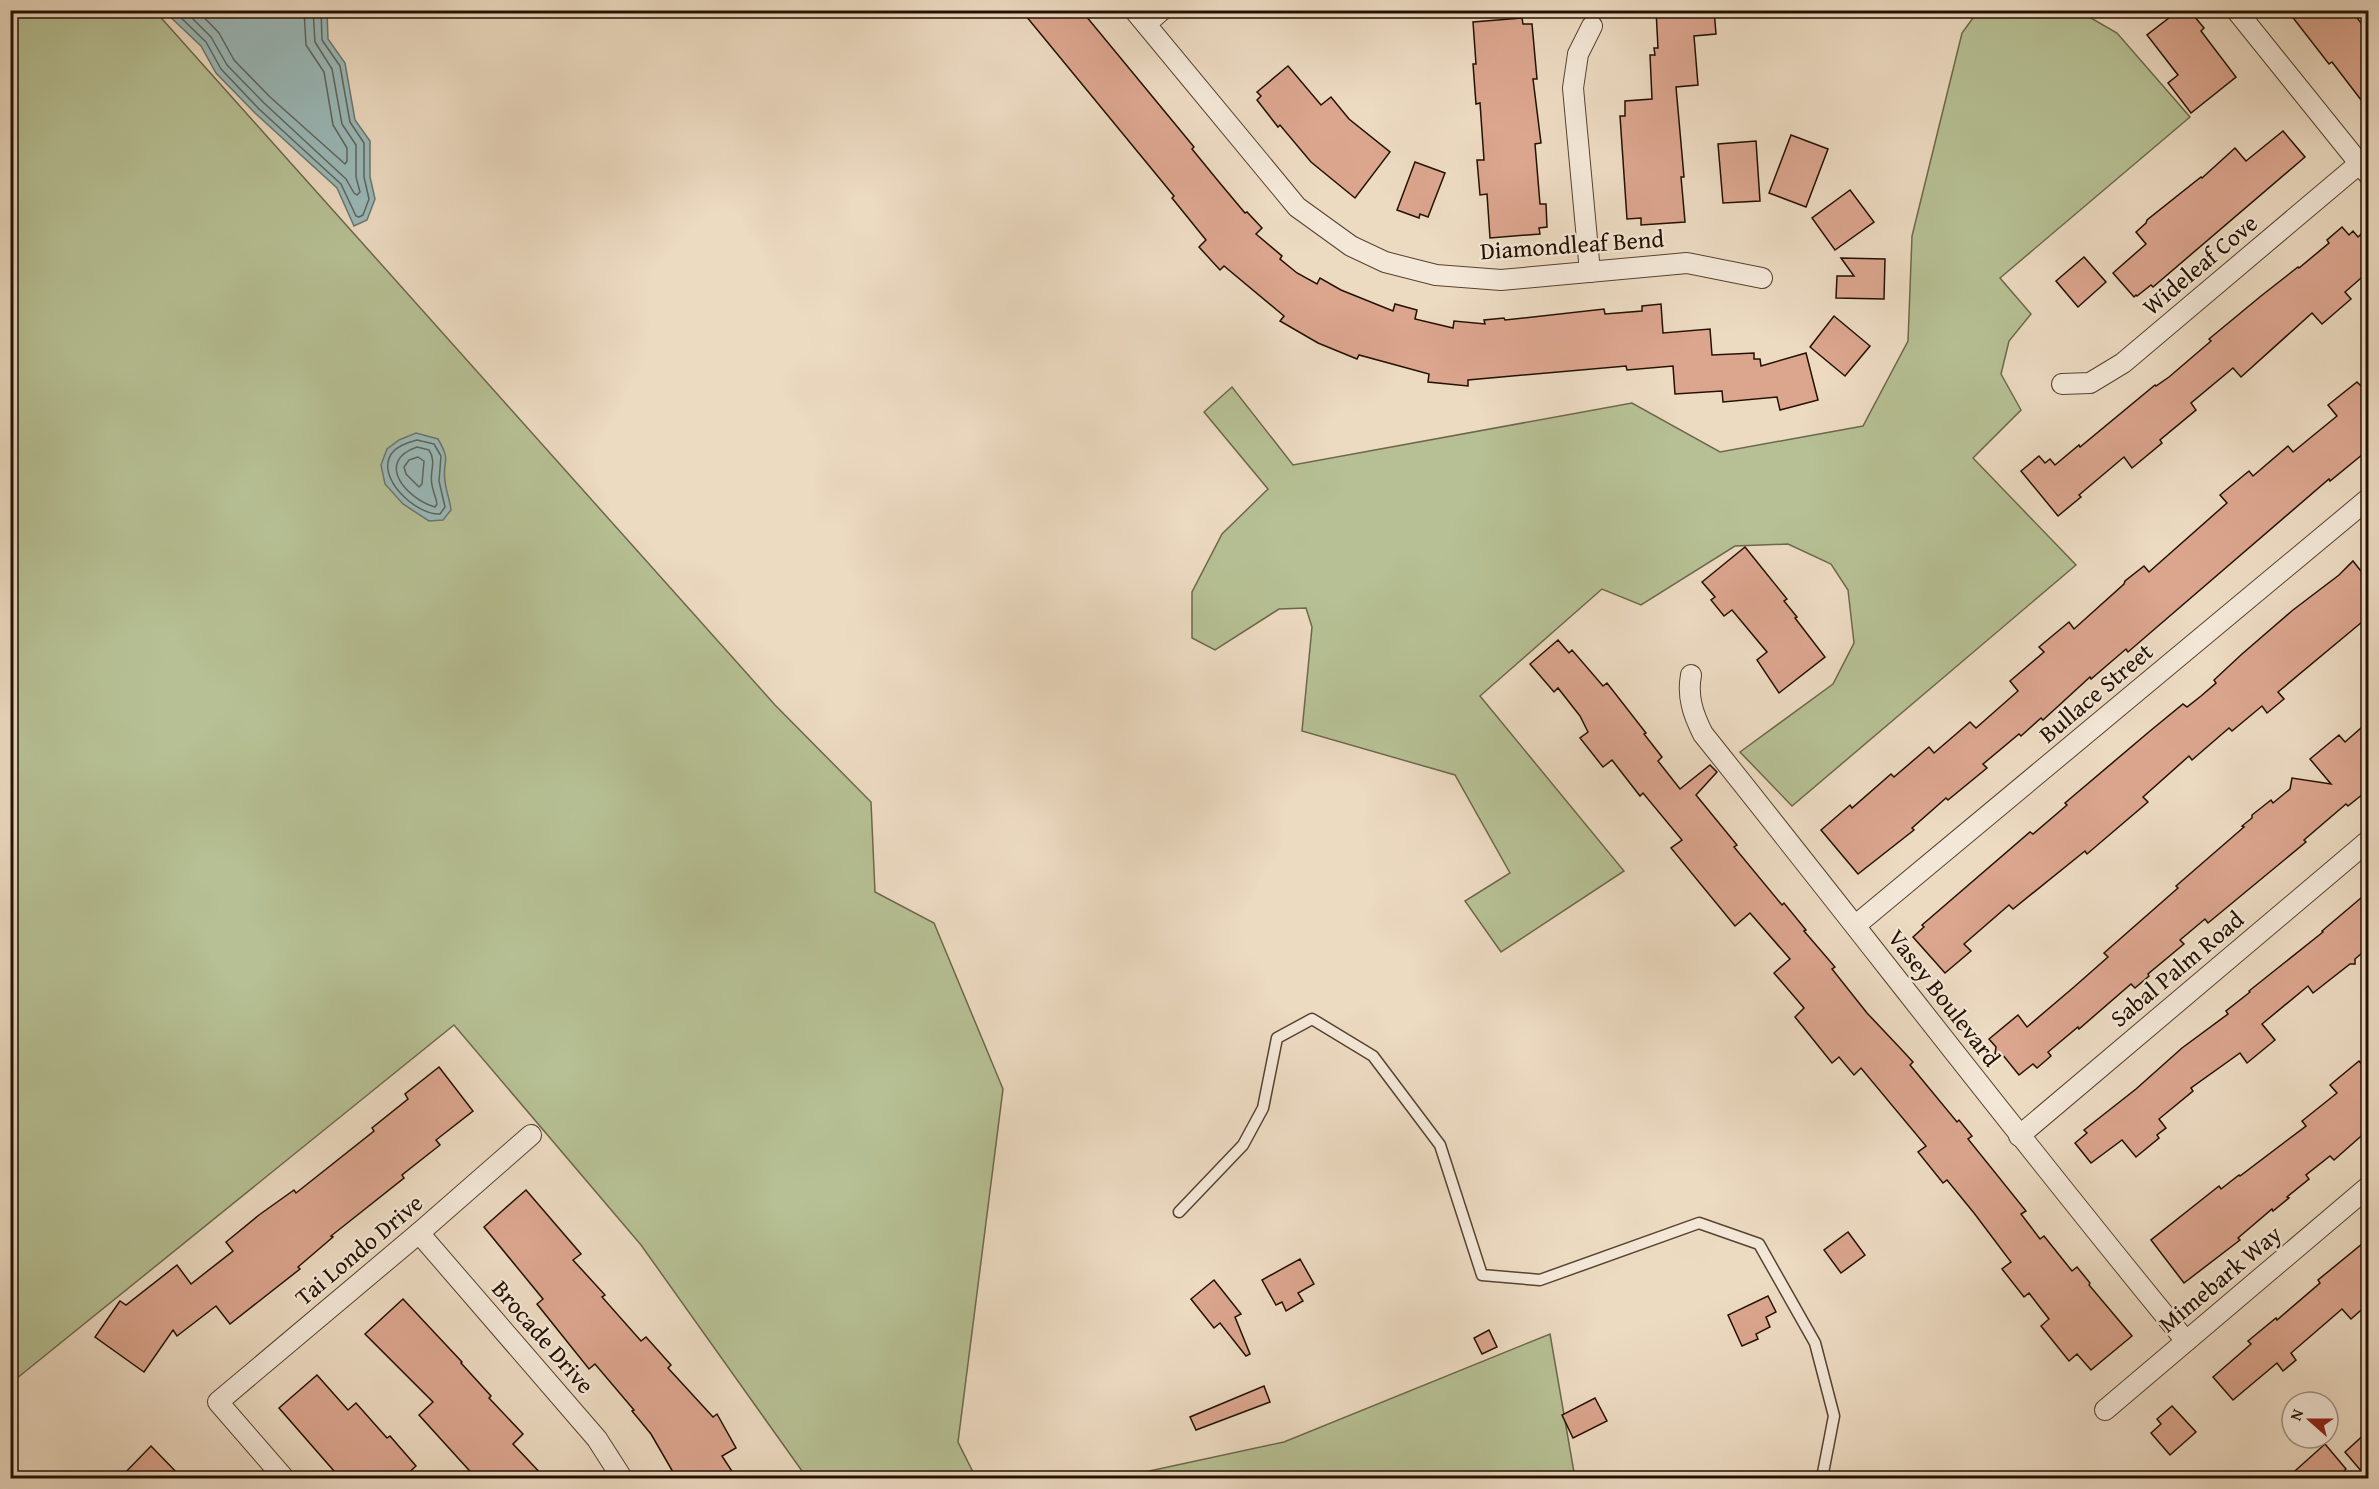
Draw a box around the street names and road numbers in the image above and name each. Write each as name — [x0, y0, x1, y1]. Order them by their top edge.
street label: Wideleaf Cove — [2134, 206, 2265, 323]
street label: Diamondleaf Bend — [1479, 221, 1665, 268]
street label: Bullace Street — [2031, 634, 2161, 751]
street label: Sabal Palm Road — [2102, 902, 2251, 1035]
street label: Vasey Boulevard — [1880, 922, 2009, 1074]
street label: Tai Londo Drive — [287, 1186, 430, 1314]
street label: Mimebark Way — [2151, 1217, 2289, 1341]
street label: Brocade Drive — [484, 1272, 603, 1401]

